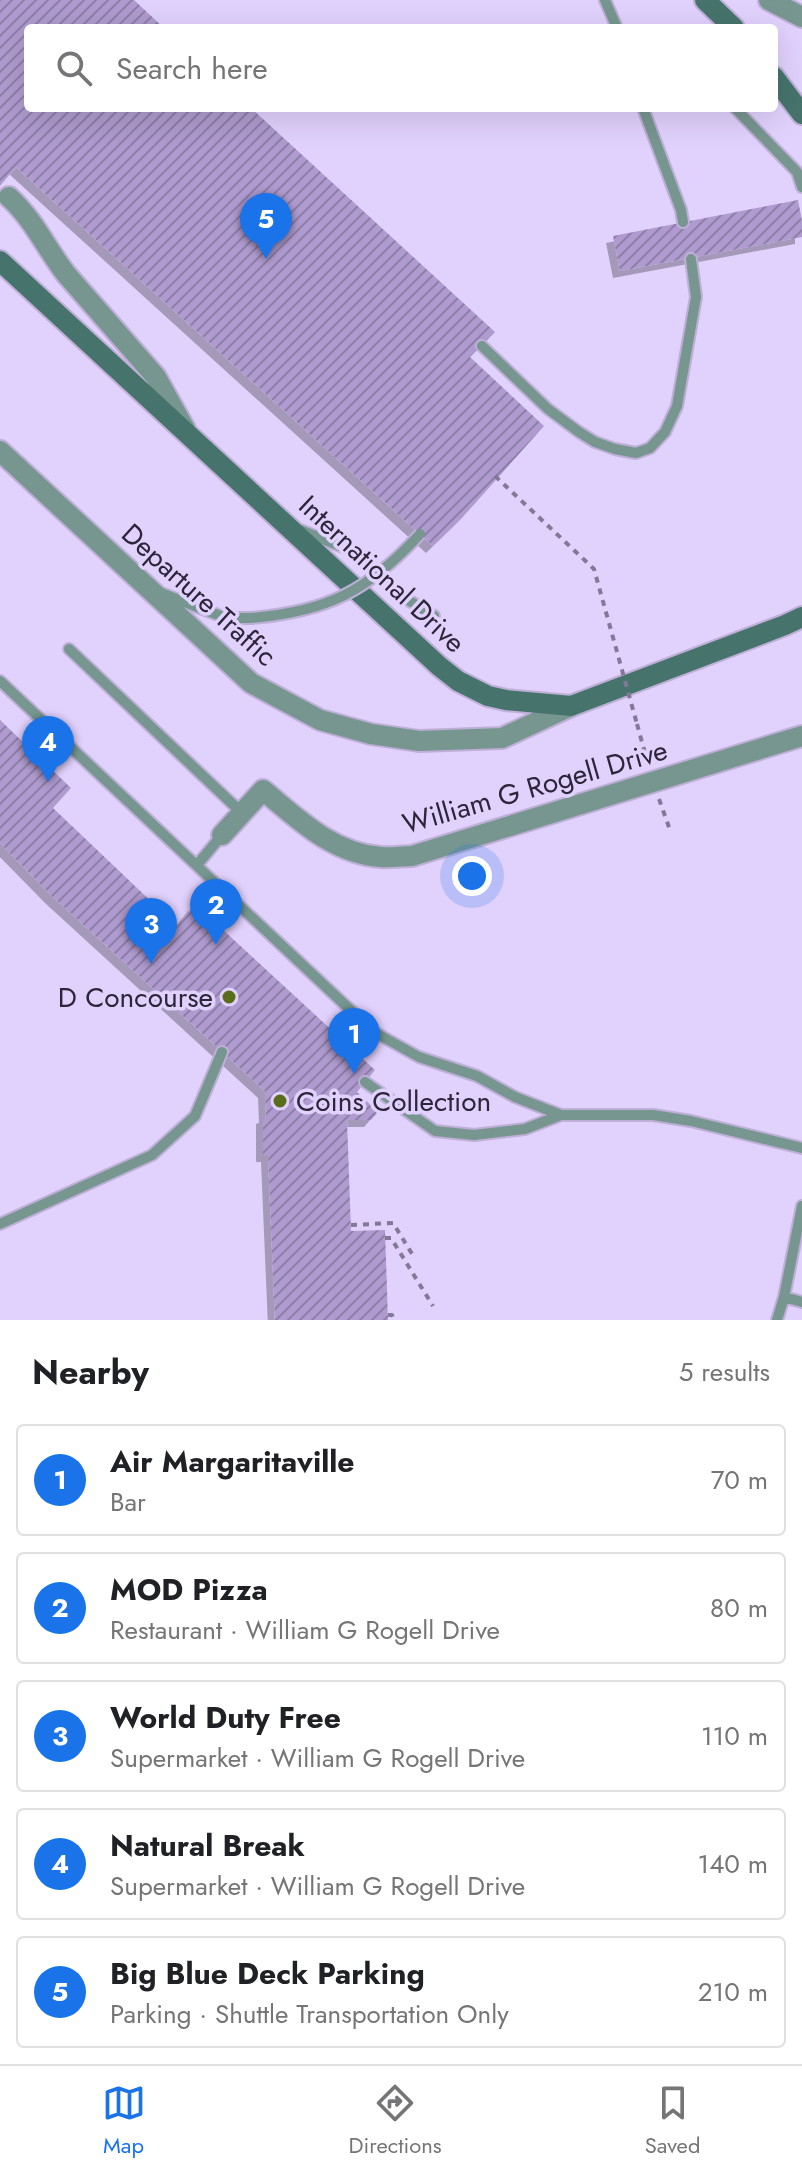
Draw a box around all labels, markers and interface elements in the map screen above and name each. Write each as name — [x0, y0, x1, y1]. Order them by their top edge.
search box — [24, 24, 778, 112]
icon: search — [52, 46, 96, 90]
text: Search here — [116, 47, 268, 90]
pin: 5 — [240, 193, 292, 259]
street label: International Drive — [289, 486, 475, 662]
street label: Departure Traffic — [112, 514, 286, 676]
pin: 4 — [22, 716, 74, 782]
street label: William G Rogell Drive — [398, 730, 672, 844]
your location — [452, 856, 492, 896]
pin: 2 — [190, 879, 242, 945]
pin: 3 — [125, 898, 177, 964]
place label: D Concourse — [58, 977, 213, 1018]
marker: D Concourse — [220, 988, 238, 1006]
pin: 1 — [328, 1008, 380, 1074]
place label: Coins Collection — [296, 1081, 491, 1122]
marker: Coins Collection — [271, 1092, 289, 1110]
text: Nearby — [32, 1348, 149, 1397]
text: 5 results — [679, 1353, 770, 1391]
text: Air Margaritaville — [110, 1440, 355, 1483]
text: 1 — [53, 1461, 67, 1499]
text: 70 m — [711, 1461, 768, 1499]
text: Bar — [110, 1483, 146, 1521]
text: MOD Pizza — [110, 1568, 268, 1611]
text: 2 — [51, 1589, 69, 1627]
text: 80 m — [710, 1589, 768, 1627]
text: Restaurant · William G Rogell Drive — [110, 1611, 500, 1649]
text: World Duty Free — [110, 1696, 341, 1739]
text: 3 — [52, 1717, 68, 1755]
text: 110 m — [701, 1717, 768, 1755]
text: Supermarket · William G Rogell Drive — [110, 1739, 525, 1777]
text: Natural Break — [110, 1824, 305, 1867]
text: 4 — [51, 1845, 69, 1883]
text: 140 m — [697, 1845, 768, 1883]
text: Supermarket · William G Rogell Drive — [110, 1867, 525, 1905]
text: Big Blue Deck Parking — [110, 1952, 425, 1995]
text: 5 — [52, 1973, 68, 2011]
text: 210 m — [698, 1973, 768, 2011]
text: Parking · Shuttle Transportation Only — [110, 1995, 509, 2033]
tab: Map — [102, 2081, 146, 2161]
tab: Directions — [349, 2081, 442, 2161]
tab: Saved — [645, 2081, 700, 2161]

